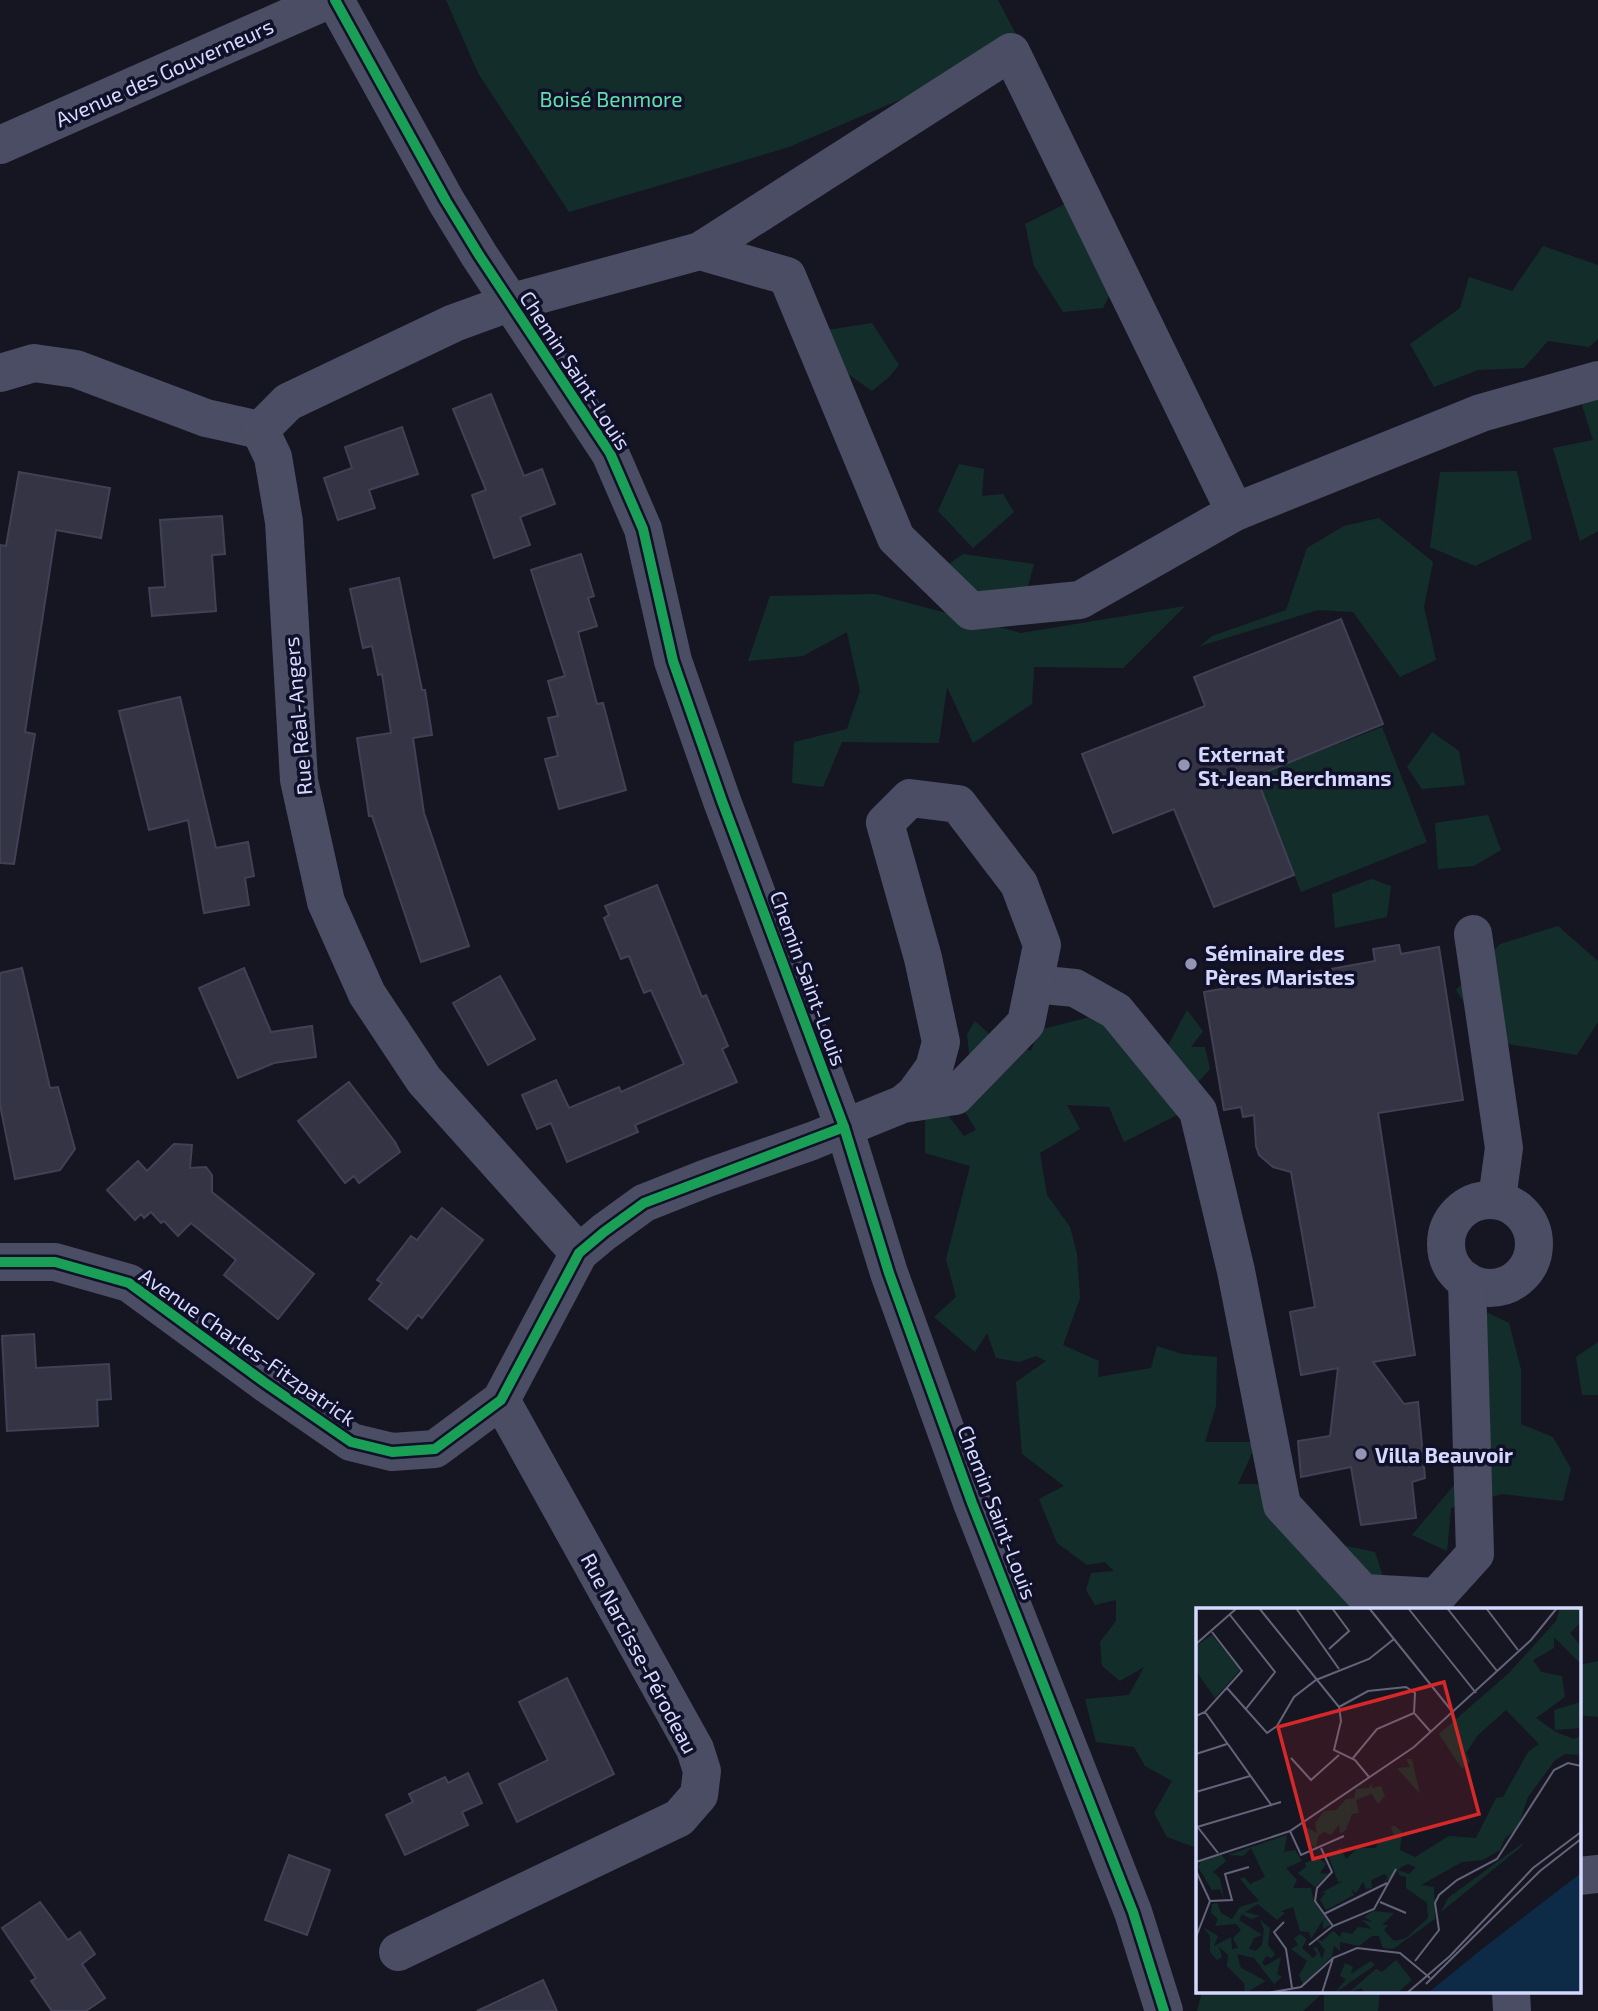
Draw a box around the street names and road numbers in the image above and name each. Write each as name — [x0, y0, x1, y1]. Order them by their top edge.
street label: Avenue des Gouverneurs — [51, 13, 277, 131]
street label: Chemin Saint-Louis — [515, 286, 637, 454]
street label: Rue Réal-Angers — [278, 636, 316, 796]
street label: Chemin Saint-Louis — [766, 887, 852, 1069]
street label: Avenue Charles-Fitzpatrick — [135, 1262, 361, 1430]
street label: Chemin Saint-Louis — [953, 1421, 1043, 1603]
street label: Rue Narcisse-Pérodeau — [577, 1549, 703, 1757]

